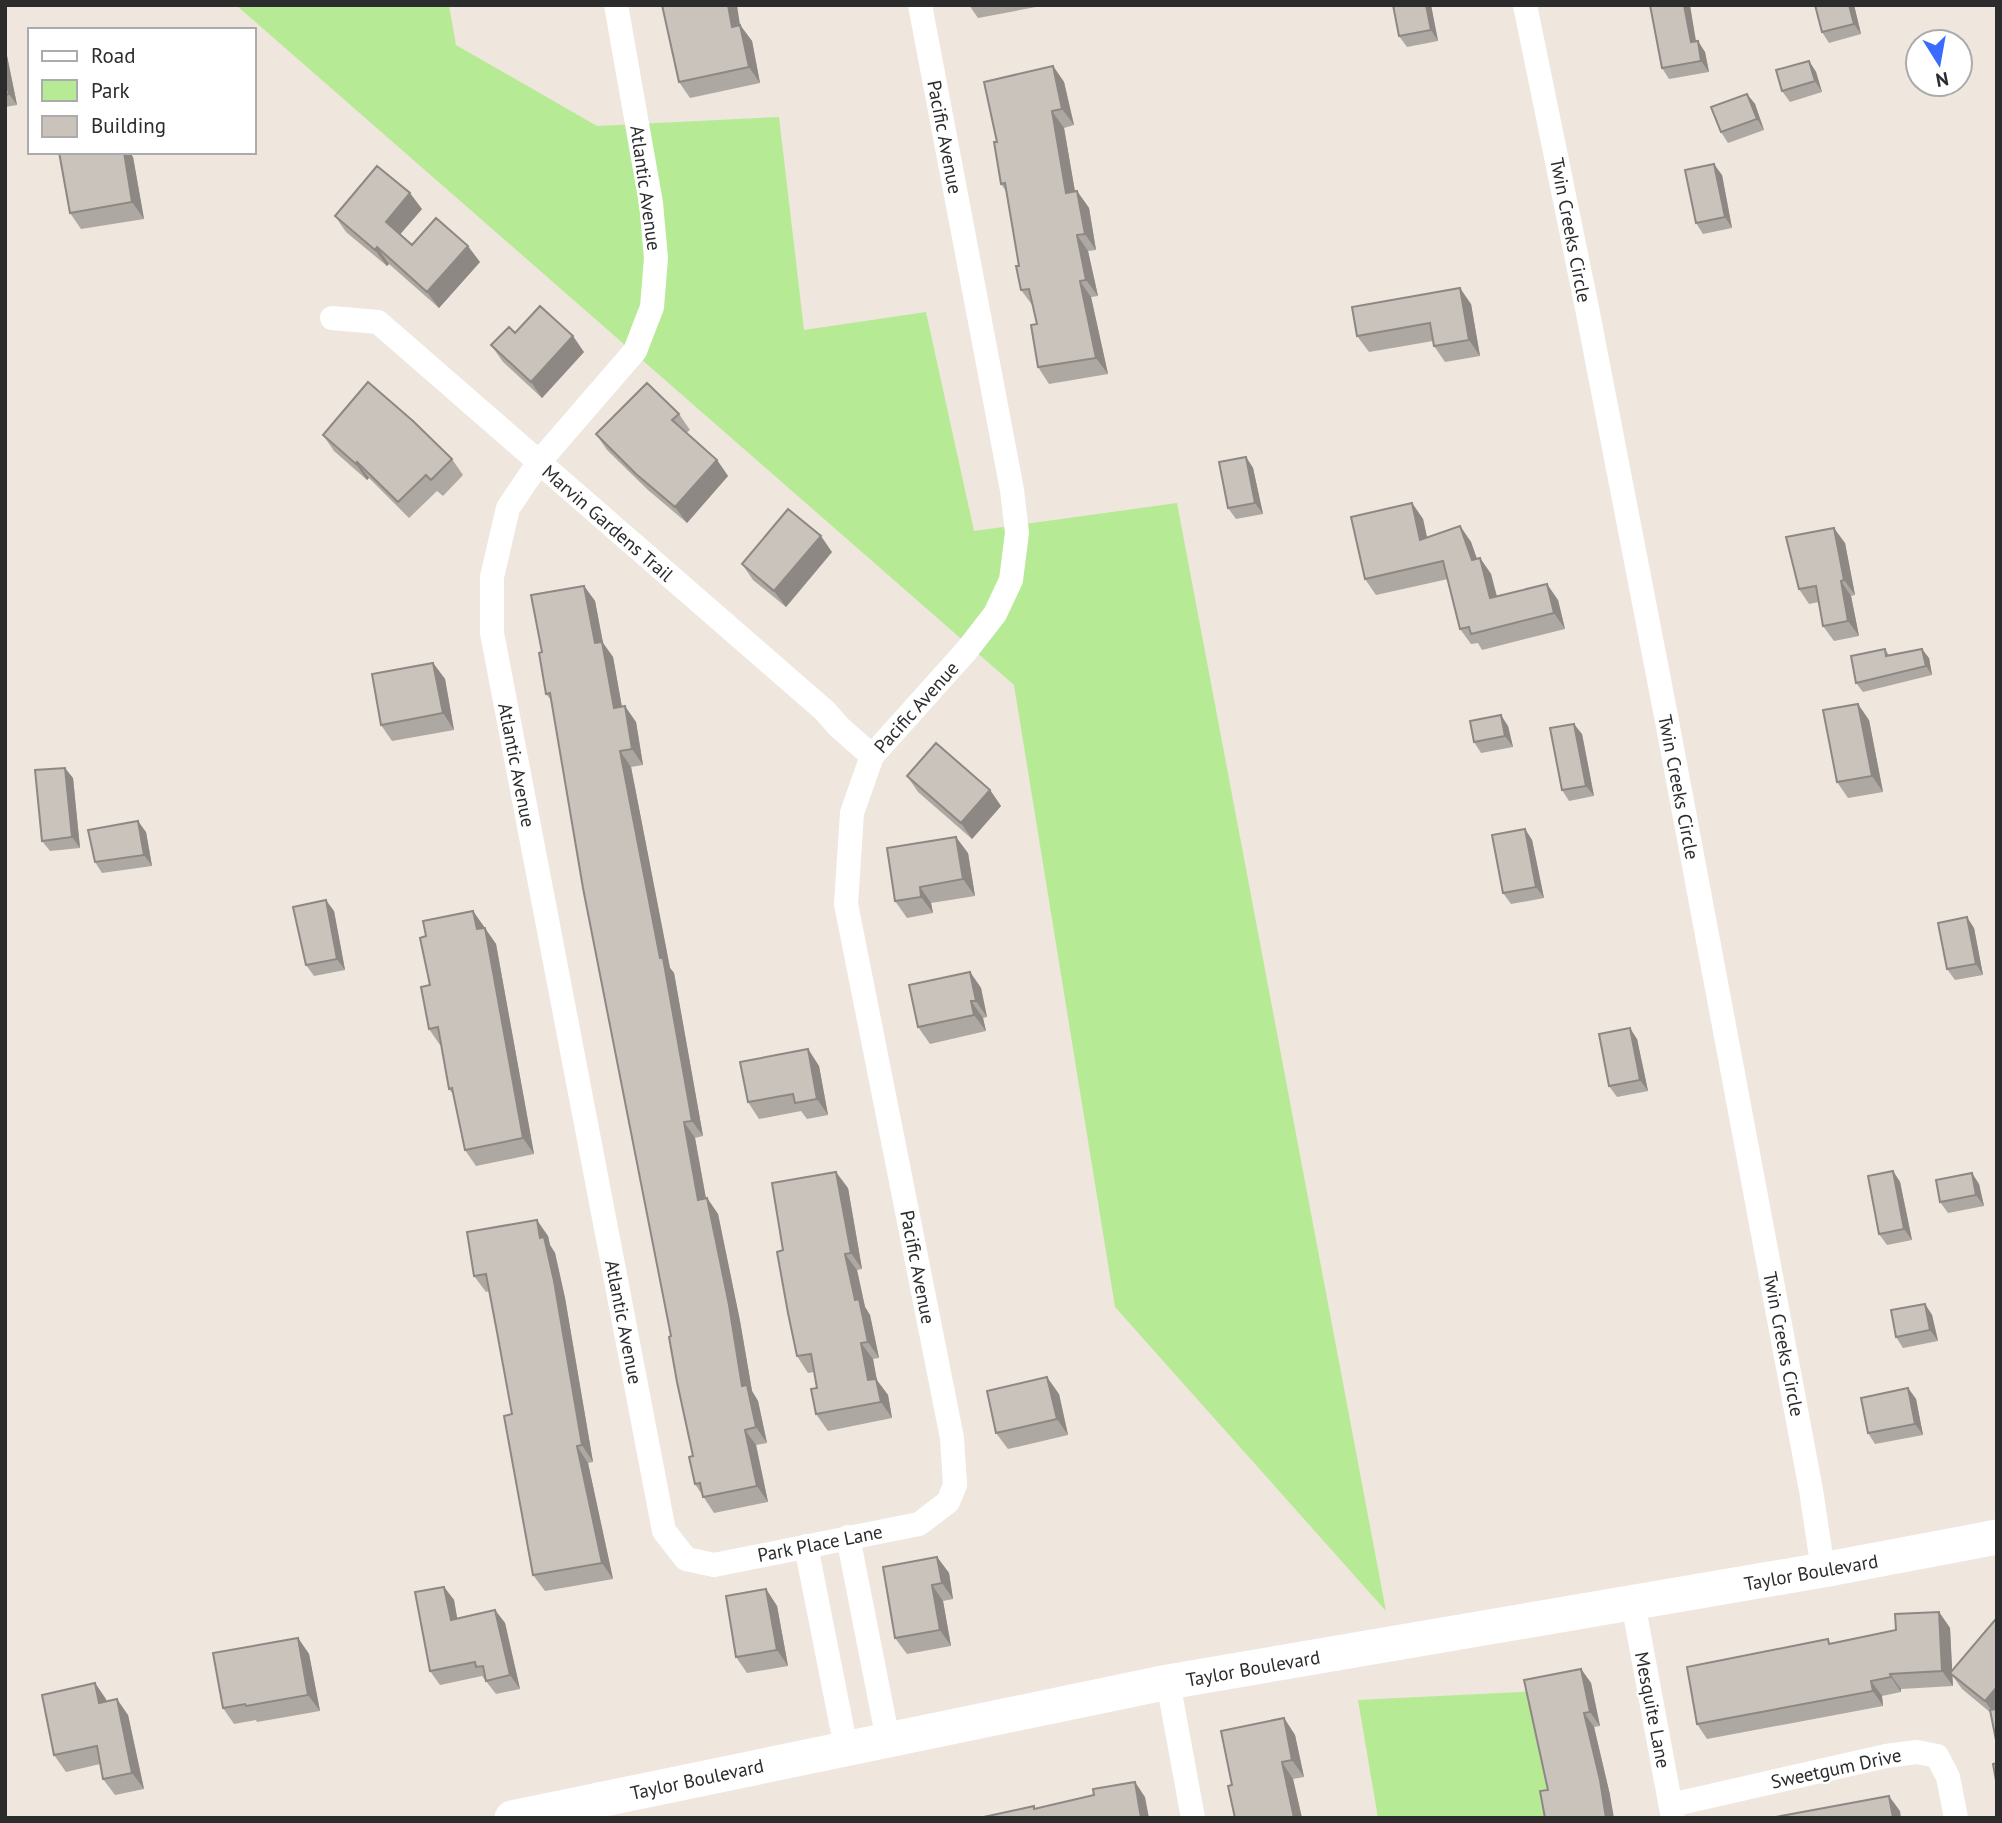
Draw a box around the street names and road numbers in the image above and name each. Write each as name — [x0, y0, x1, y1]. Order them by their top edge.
street label: Pacific Avenue — [922, 78, 968, 196]
street label: Atlantic Avenue — [625, 124, 667, 252]
street label: Twin Creeks Circle — [1545, 156, 1597, 304]
street label: Marvin Gardens Trail — [537, 460, 679, 587]
street label: Pacific Avenue — [869, 656, 963, 758]
street label: Atlantic Avenue — [493, 701, 541, 829]
street label: Twin Creeks Circle — [1653, 713, 1705, 861]
street label: Pacific Avenue — [895, 1208, 941, 1326]
street label: Atlantic Avenue — [600, 1258, 648, 1386]
street label: Twin Creeks Circle — [1758, 1270, 1810, 1418]
street label: Park Place Lane — [755, 1519, 885, 1567]
street label: Taylor Boulevard — [1742, 1548, 1880, 1596]
street label: Taylor Boulevard — [1184, 1644, 1322, 1692]
street label: Mesquite Lane — [1630, 1650, 1676, 1770]
street label: Sweetgum Drive — [1769, 1742, 1903, 1794]
street label: Taylor Boulevard — [628, 1753, 766, 1805]

